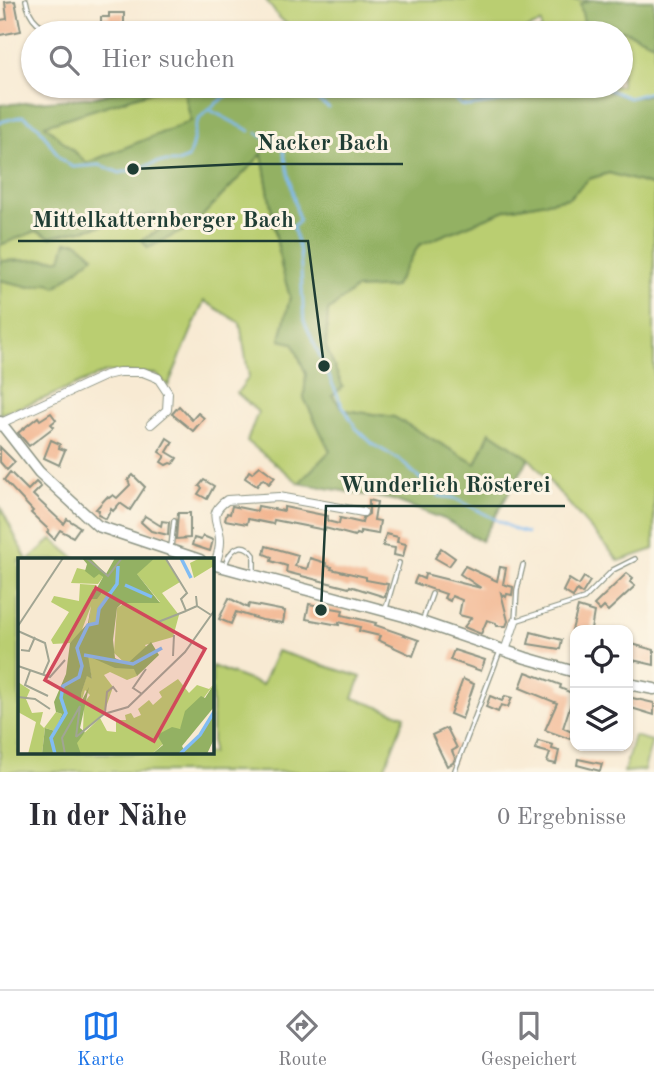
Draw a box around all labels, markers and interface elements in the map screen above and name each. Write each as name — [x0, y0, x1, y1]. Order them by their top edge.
search box — [21, 21, 633, 98]
icon: search — [45, 41, 83, 79]
text: Hier suchen — [101, 47, 235, 73]
callout: Nacker Bach — [243, 120, 403, 164]
text: Nacker Bach — [257, 132, 389, 155]
callout: Mittelkatternberger Bach — [18, 197, 308, 241]
text: Mittelkatternberger Bach — [32, 209, 294, 232]
callout: Wunderlich Rösterei — [326, 462, 565, 506]
text: Wunderlich Rösterei — [340, 474, 551, 497]
inset map — [18, 558, 214, 754]
map controls — [570, 625, 633, 751]
button: locate — [570, 625, 633, 688]
button: layers — [570, 688, 633, 751]
text: In der Nähe — [28, 802, 187, 832]
text: 0 Ergebnisse — [497, 806, 626, 829]
tab: Karte — [77, 1007, 124, 1072]
tab: Route — [278, 1007, 327, 1072]
tab: Gespeichert — [481, 1007, 577, 1072]

